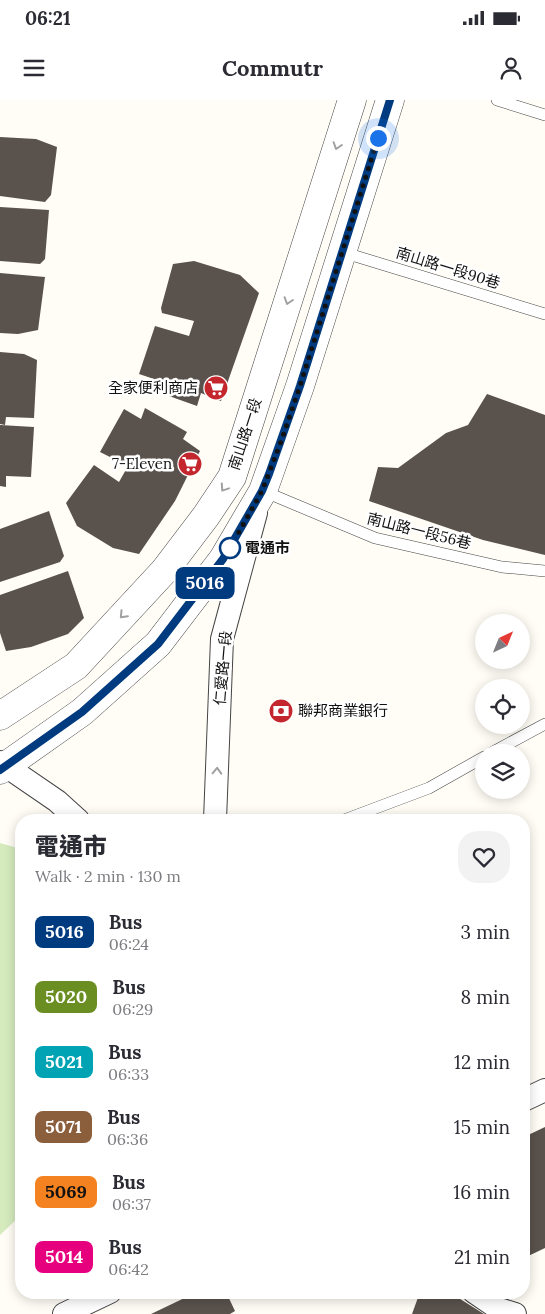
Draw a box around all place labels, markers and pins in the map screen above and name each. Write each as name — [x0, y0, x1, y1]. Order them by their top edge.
supermarket icon: 全家便利商店 — [203, 375, 229, 401]
place label: 全家便利商店 — [108, 378, 198, 397]
supermarket icon: 7-Eleven — [177, 451, 203, 477]
place label: 7-Eleven — [112, 454, 172, 473]
marker: 電通市 — [219, 537, 241, 559]
place label: 電通市 — [245, 538, 290, 557]
bank icon: 聯邦商業銀行 — [268, 698, 294, 724]
place label: 聯邦商業銀行 — [298, 701, 388, 720]

